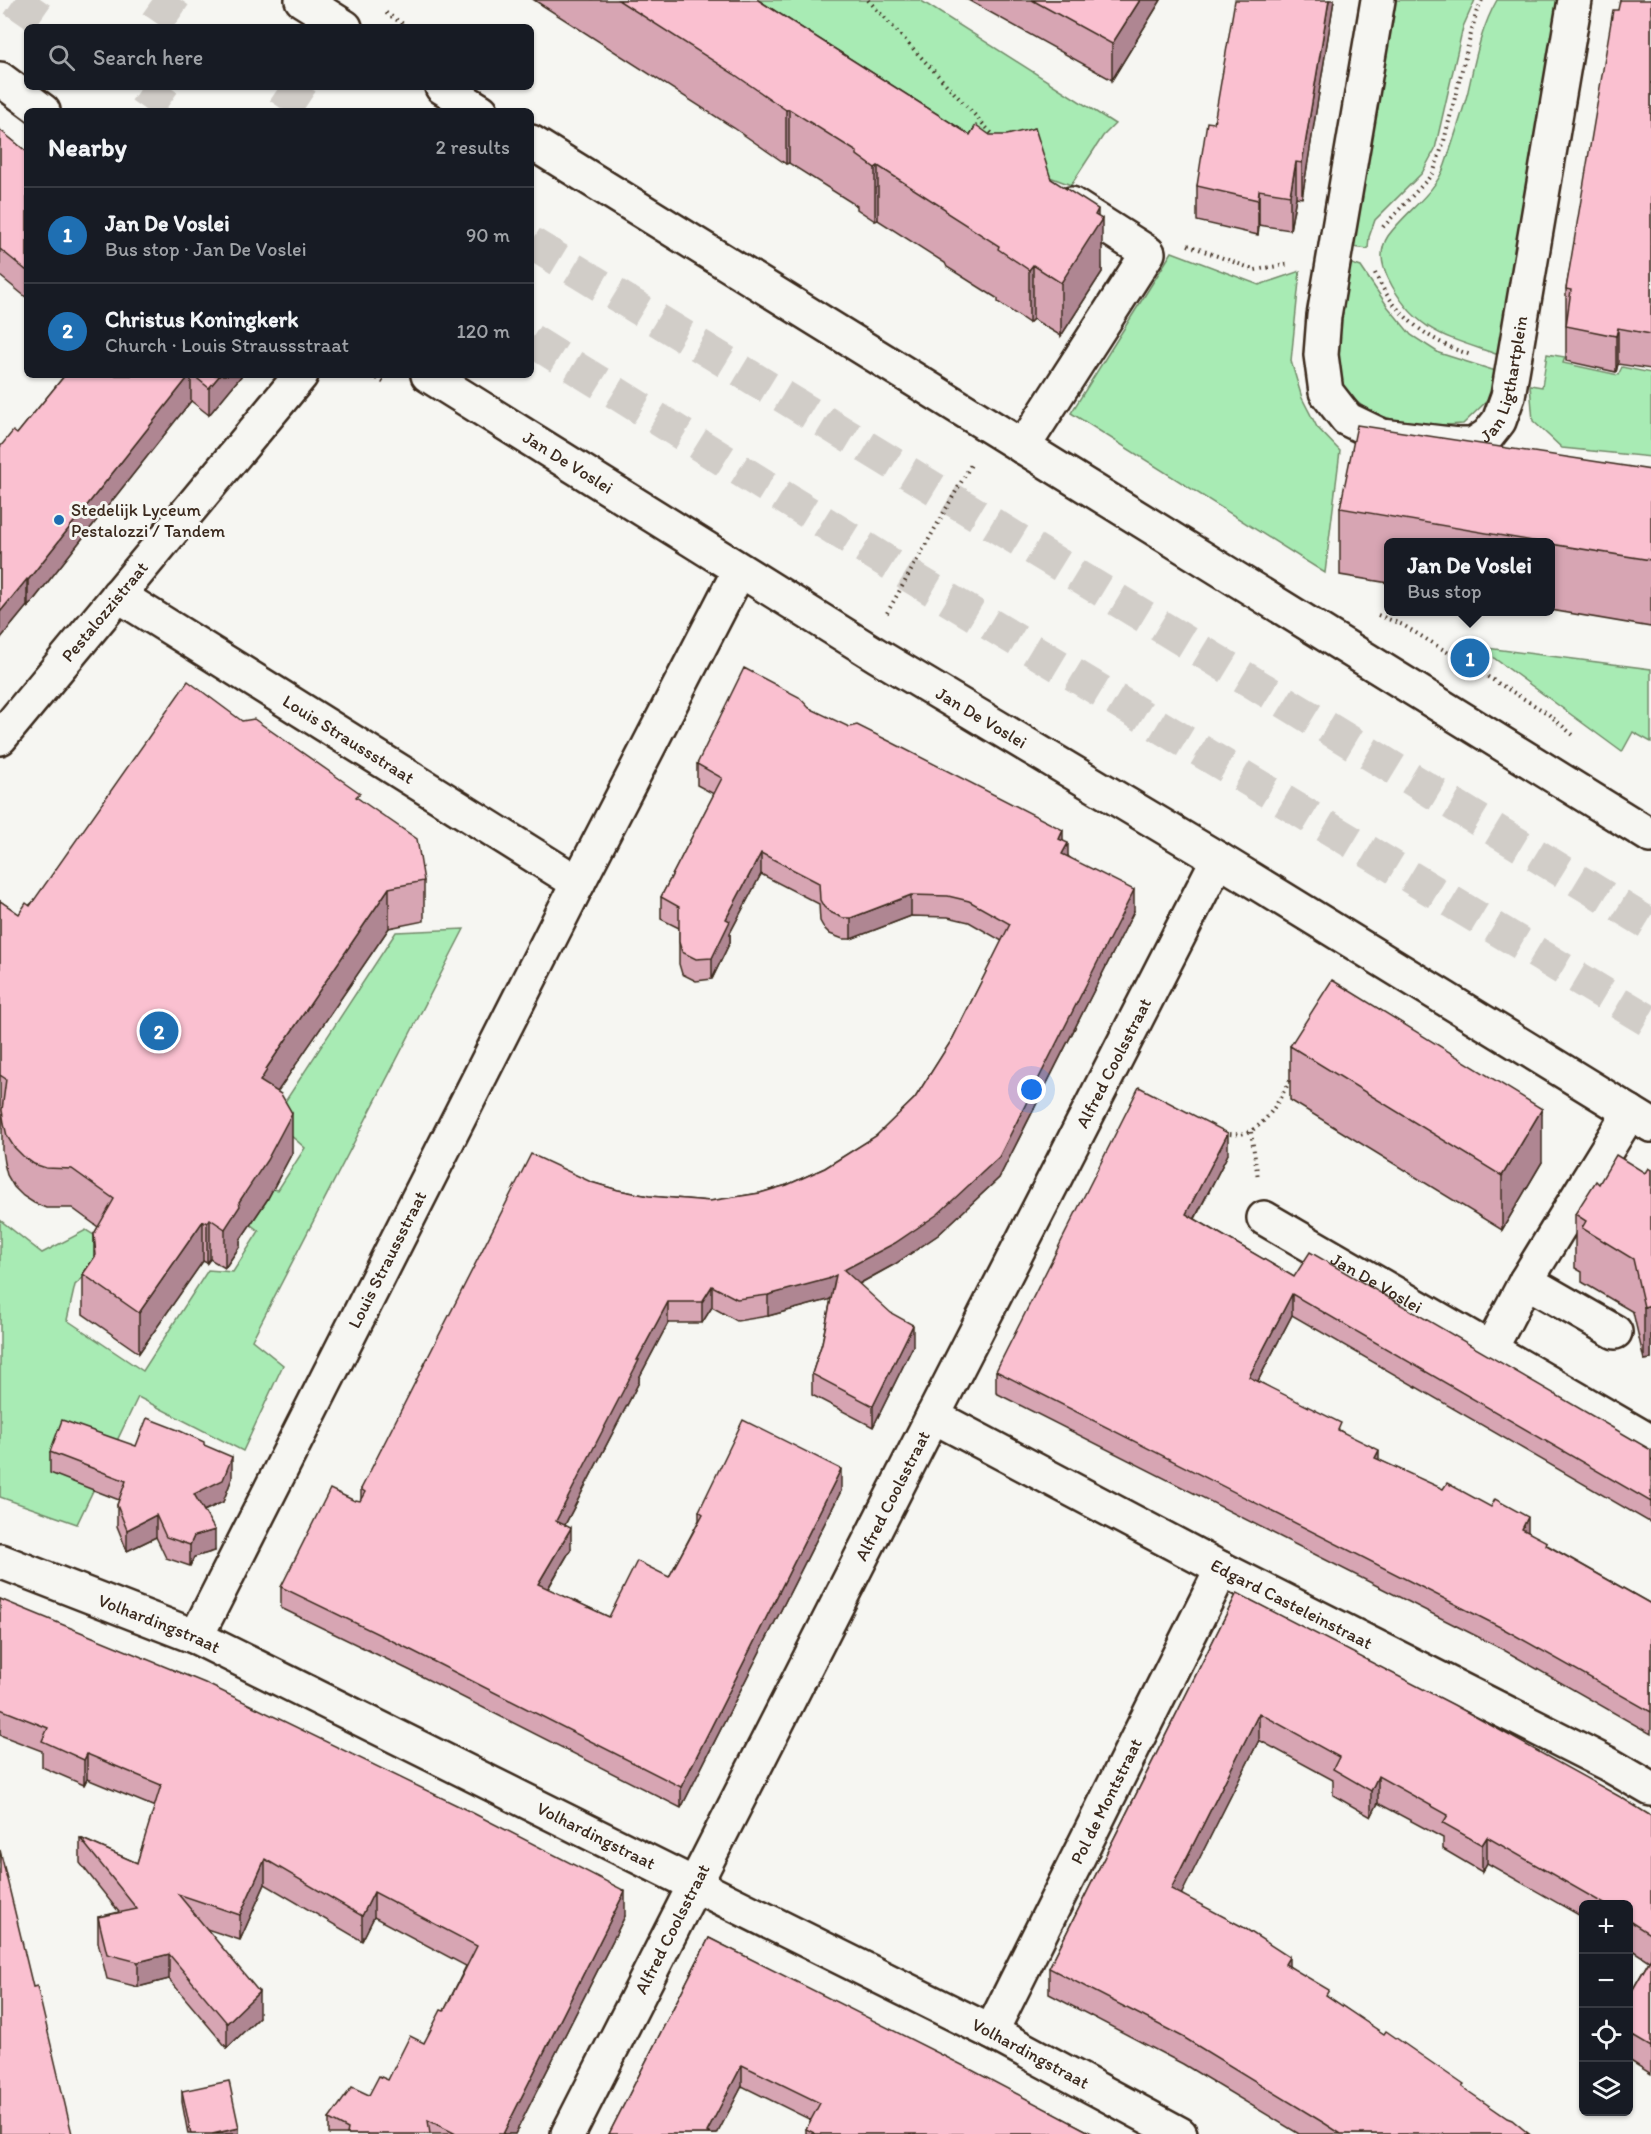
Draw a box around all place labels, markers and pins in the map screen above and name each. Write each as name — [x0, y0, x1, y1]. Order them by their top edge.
place label: Stedelijk Lyceum Pestalozzi / Tandem — [71, 499, 225, 542]
marker: Stedelijk Lyceum Pestalozzi / Tandem — [52, 513, 66, 527]
pin: 1 — [1450, 636, 1490, 680]
pin: 2 — [140, 1008, 178, 1054]

